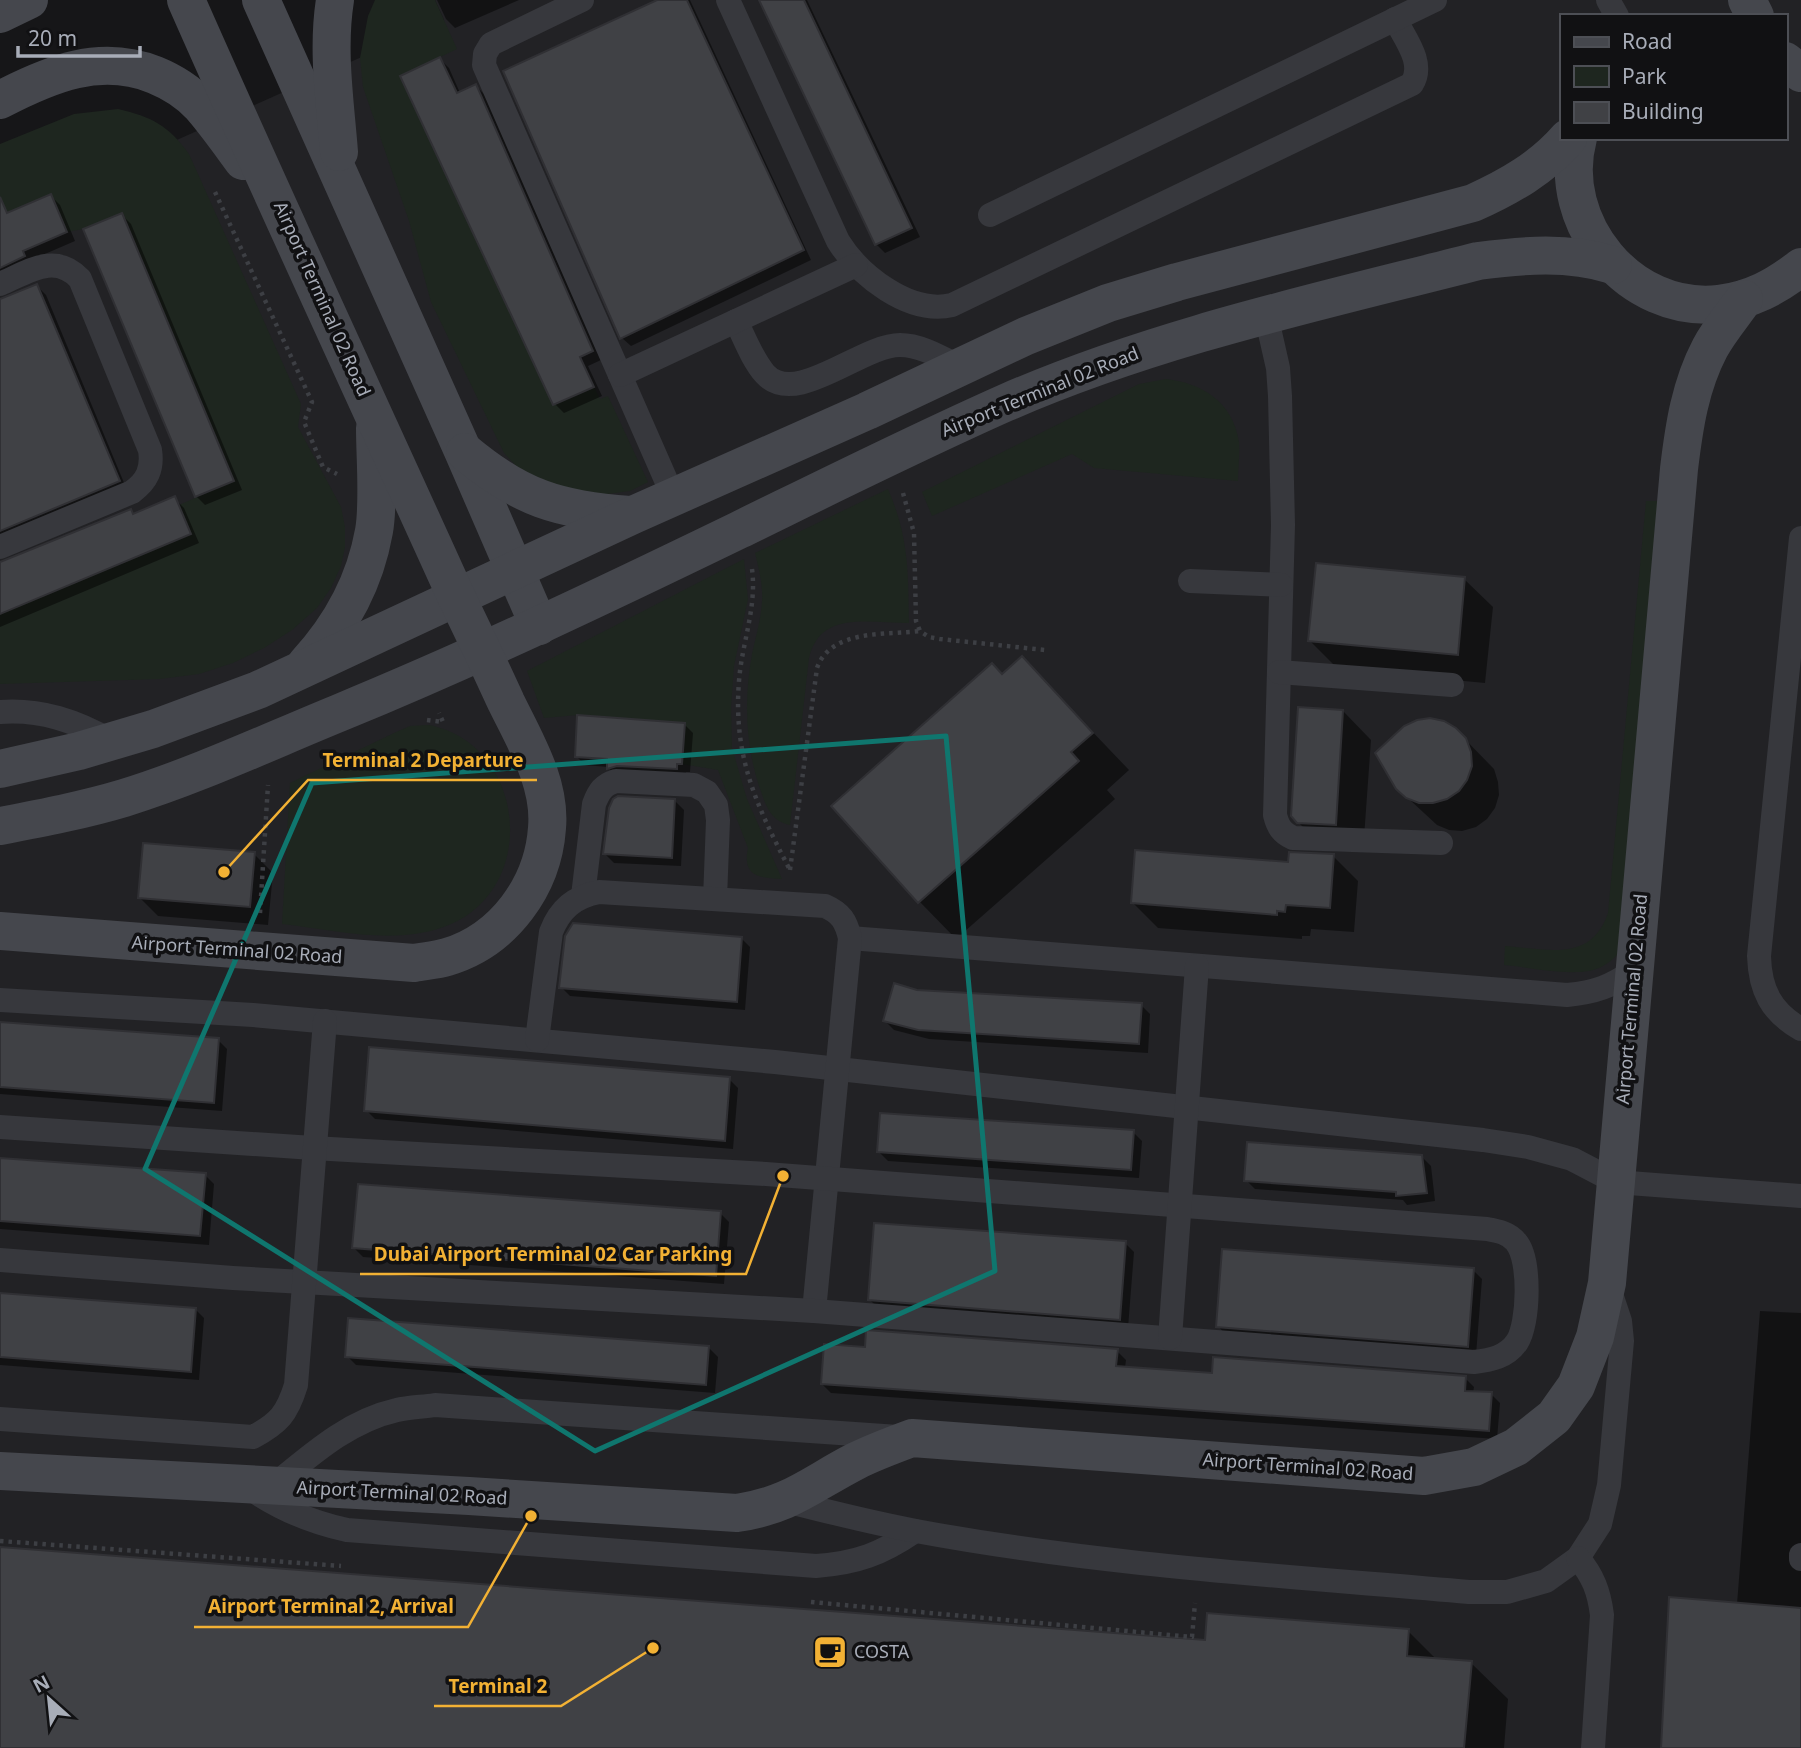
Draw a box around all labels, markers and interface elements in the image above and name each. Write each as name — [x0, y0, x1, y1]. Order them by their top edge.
scale bar — [18, 14, 140, 58]
legend — [1560, 14, 1787, 140]
text: 20 m — [28, 24, 77, 52]
text: Road — [1622, 27, 1672, 55]
text: Park — [1622, 62, 1667, 90]
text: Building — [1622, 97, 1704, 125]
street label: Airport Terminal 02 Road — [269, 197, 377, 400]
street label: Airport Terminal 02 Road — [937, 340, 1142, 442]
callout: Terminal 2 Departure — [308, 740, 537, 780]
text: Terminal 2 Departure — [322, 747, 524, 773]
street label: Airport Terminal 02 Road — [1610, 893, 1652, 1105]
street label: Airport Terminal 02 Road — [131, 930, 343, 968]
callout: Dubai Airport Terminal 02 Car Parking — [360, 1234, 746, 1274]
text: Dubai Airport Terminal 02 Car Parking — [374, 1241, 732, 1267]
street label: Airport Terminal 02 Road — [1202, 1447, 1414, 1485]
street label: Airport Terminal 02 Road — [296, 1474, 508, 1510]
callout: Airport Terminal 2, Arrival — [194, 1587, 468, 1627]
text: Airport Terminal 2, Arrival — [208, 1593, 454, 1619]
cafe icon: COSTA — [811, 1633, 849, 1671]
place label: COSTA — [854, 1639, 910, 1663]
north arrow — [14, 1664, 84, 1734]
callout: Terminal 2 — [434, 1666, 561, 1706]
text: N — [28, 1669, 54, 1699]
text: Terminal 2 — [449, 1673, 548, 1699]

